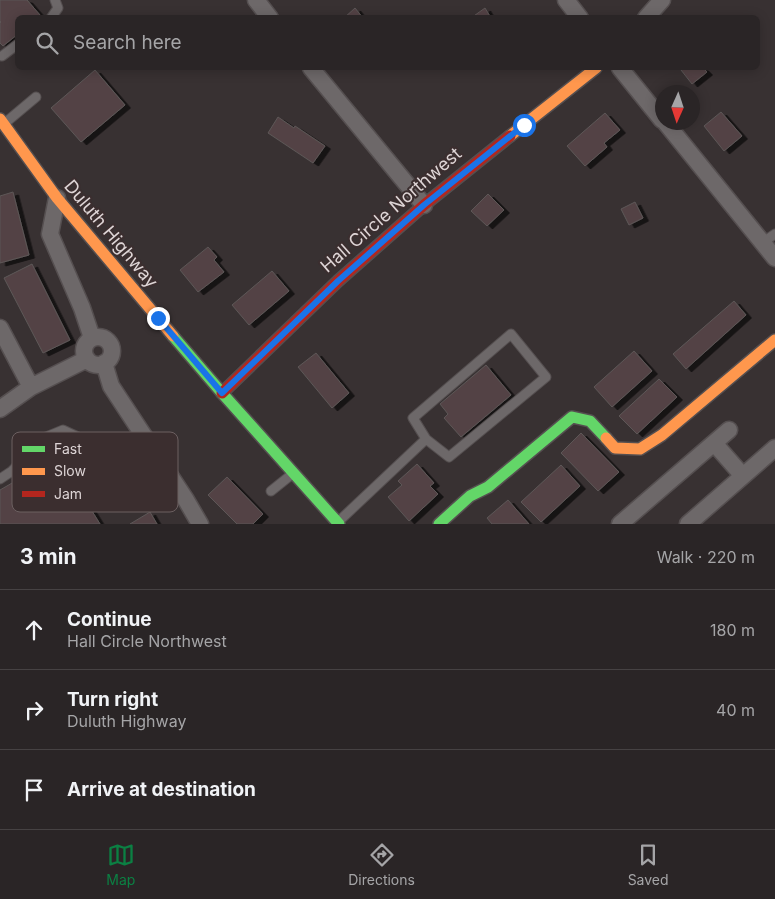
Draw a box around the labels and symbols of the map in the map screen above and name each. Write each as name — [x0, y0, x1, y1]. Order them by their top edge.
north arrow — [655, 85, 700, 130]
route start — [513, 114, 536, 137]
street label: Hall Circle Northwest — [316, 143, 465, 276]
street label: Duluth Highway — [60, 175, 163, 292]
route end — [147, 307, 170, 330]
legend — [12, 432, 178, 512]
text: Fast — [54, 440, 82, 457]
text: Slow — [54, 462, 86, 479]
text: Jam — [54, 485, 82, 502]

